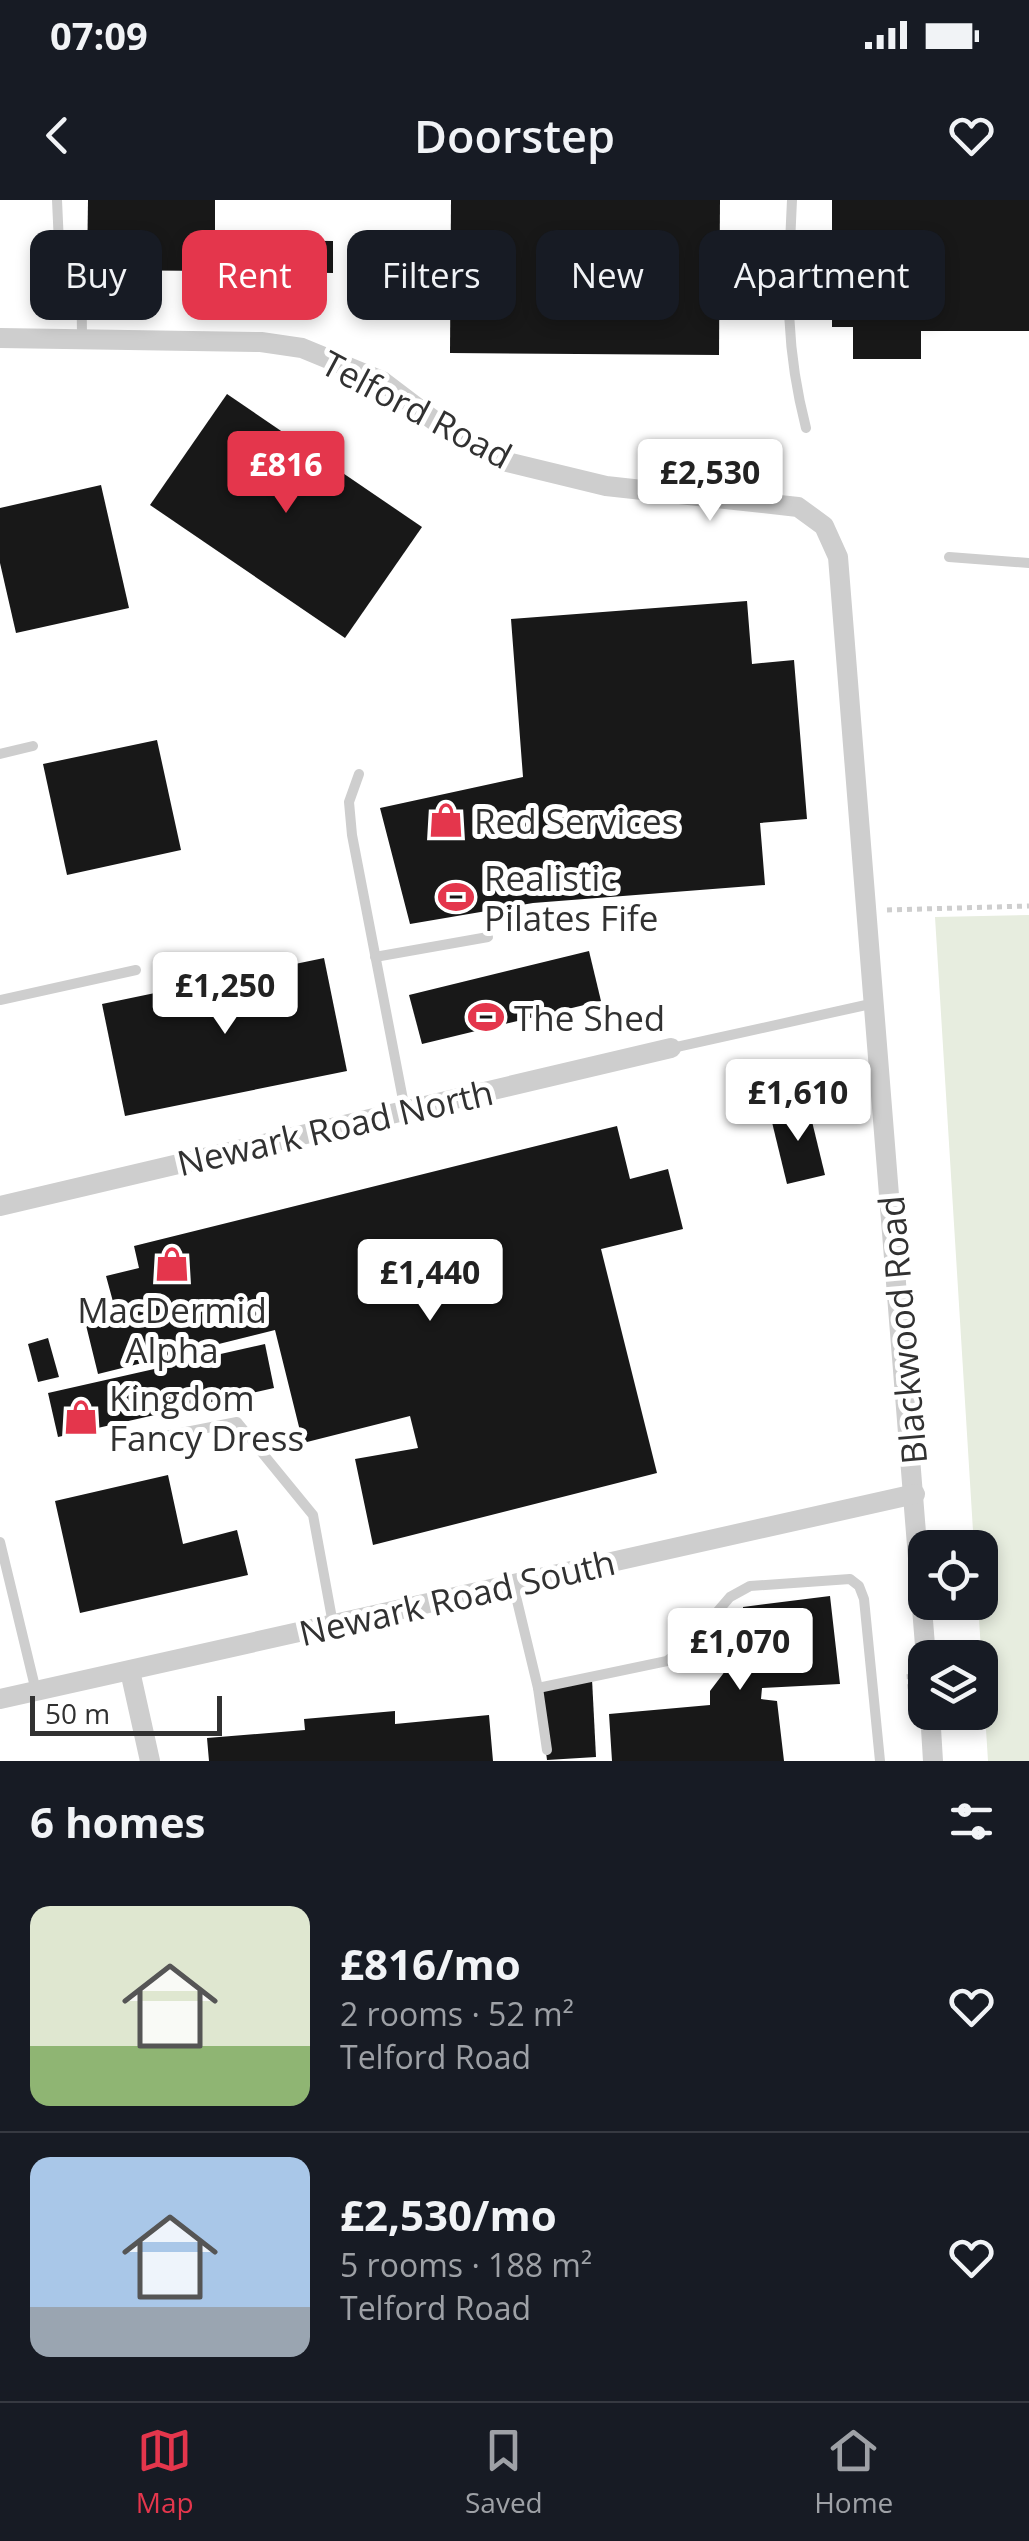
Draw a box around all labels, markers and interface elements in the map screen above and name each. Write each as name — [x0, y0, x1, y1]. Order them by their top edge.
text: 07:09 — [50, 9, 148, 61]
text: Doorstep — [414, 105, 615, 166]
icon: back — [30, 108, 85, 163]
icon: heart — [944, 108, 999, 163]
chip: Buy — [30, 230, 162, 320]
chip: Rent — [182, 230, 327, 320]
chip: Filters — [347, 230, 516, 320]
chip: New — [536, 230, 679, 320]
chip: Apartment — [699, 230, 945, 320]
street label: Telford Road — [314, 339, 520, 479]
pin: £816 — [227, 431, 345, 516]
pin: £2,530 — [629, 439, 791, 524]
text: £816 — [249, 442, 323, 485]
text: £2,530 — [660, 450, 760, 493]
place label: Red Services — [474, 797, 678, 844]
shop icon: Red Services — [427, 801, 465, 839]
place label: Realistic Pilates Fife — [484, 854, 658, 941]
sports icon: Realistic Pilates Fife — [437, 878, 475, 916]
pin: £1,250 — [144, 952, 306, 1037]
text: £1,250 — [175, 963, 275, 1006]
place label: The Shed — [514, 994, 665, 1041]
sports icon: The Shed — [467, 998, 505, 1036]
pin: £1,610 — [717, 1059, 879, 1144]
street label: Newark Road North — [173, 1068, 497, 1186]
text: £1,610 — [748, 1070, 848, 1113]
street label: Blackwood Road — [867, 1194, 937, 1466]
pin: £1,440 — [349, 1239, 511, 1324]
shop icon: MacDermid Alpha — [153, 1245, 191, 1283]
text: £1,440 — [380, 1250, 480, 1293]
place label: MacDermid Alpha — [77, 1286, 267, 1373]
place label: Kingdom Fancy Dress — [109, 1374, 304, 1461]
shop icon: Kingdom Fancy Dress — [62, 1398, 100, 1436]
map controls — [908, 1530, 998, 1730]
button: locate — [908, 1530, 998, 1620]
street label: Newark Road South — [295, 1538, 619, 1656]
pin: £1,070 — [659, 1608, 821, 1693]
text: £1,070 — [690, 1619, 790, 1662]
button: layers — [908, 1640, 998, 1730]
scale bar — [30, 1691, 222, 1736]
text: 50 m — [45, 1694, 110, 1732]
text: 6 homes — [30, 1793, 205, 1850]
icon: filters — [944, 1794, 999, 1849]
text: £816/mo — [340, 1935, 521, 1992]
icon: home — [110, 1946, 230, 2066]
icon: heart — [944, 1979, 999, 2034]
text: 2 rooms · 52 m² — [340, 1992, 574, 2035]
text: Telford Road — [340, 2035, 531, 2078]
text: £2,530/mo — [340, 2186, 557, 2243]
icon: home — [110, 2197, 230, 2317]
icon: heart — [944, 2230, 999, 2285]
text: 5 rooms · 188 m² — [340, 2243, 592, 2286]
text: Telford Road — [340, 2286, 531, 2329]
tab: Map — [136, 2423, 194, 2521]
tab: Saved — [465, 2423, 543, 2521]
tab: Home — [814, 2423, 893, 2521]

